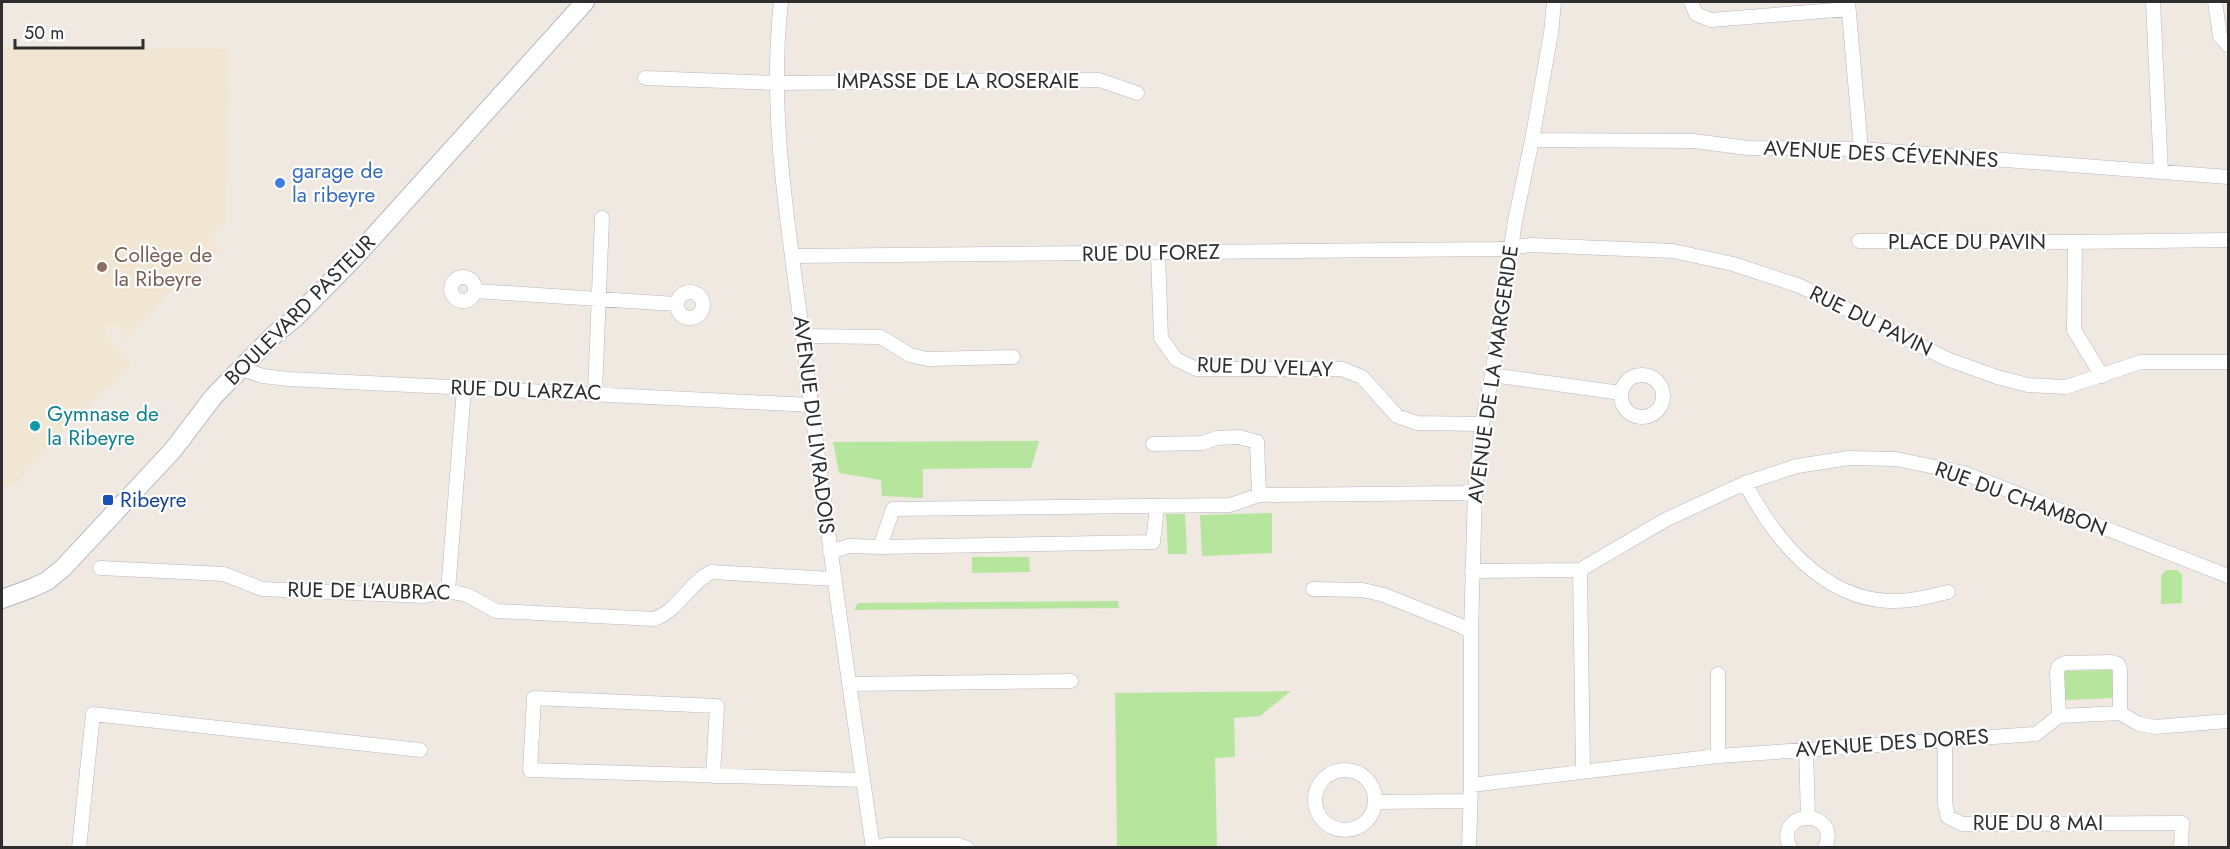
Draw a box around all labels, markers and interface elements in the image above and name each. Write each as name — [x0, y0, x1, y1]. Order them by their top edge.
scale bar — [15, 12, 142, 50]
text: 50 m — [24, 20, 64, 46]
street label: IMPASSE DE LA ROSERAIE — [836, 66, 1080, 96]
street label: AVENUE DES CÉVENNES — [1763, 133, 1999, 175]
place label: garage de la ribeyre — [292, 156, 383, 210]
marker: garage de la ribeyre — [273, 176, 287, 190]
street label: PLACE DU PAVIN — [1888, 227, 2046, 257]
street label: BOULEVARD PASTEUR — [218, 228, 382, 392]
street label: RUE DU FOREZ — [1082, 237, 1221, 269]
place label: Collège de la Ribeyre — [114, 240, 212, 294]
street label: AVENUE DE LA MARGERIDE — [1460, 243, 1526, 505]
marker: Collège de la Ribeyre — [95, 260, 109, 274]
street label: RUE DU PAVIN — [1804, 278, 1938, 364]
street label: AVENUE DU LIVRADOIS — [786, 314, 842, 536]
street label: RUE DU VELAY — [1196, 350, 1334, 384]
street label: RUE DU LARZAC — [450, 372, 602, 408]
place label: Gymnase de la Ribeyre — [47, 399, 159, 453]
marker: Gymnase de la Ribeyre — [28, 419, 42, 433]
street label: RUE DU CHAMBON — [1931, 454, 2111, 544]
place label: Ribeyre — [120, 485, 187, 515]
marker: Ribeyre — [101, 493, 115, 507]
street label: RUE DE L'AUBRAC — [287, 575, 451, 607]
street label: AVENUE DES DORES — [1794, 721, 1990, 765]
street label: RUE DU 8 MAI — [1973, 808, 2103, 838]

